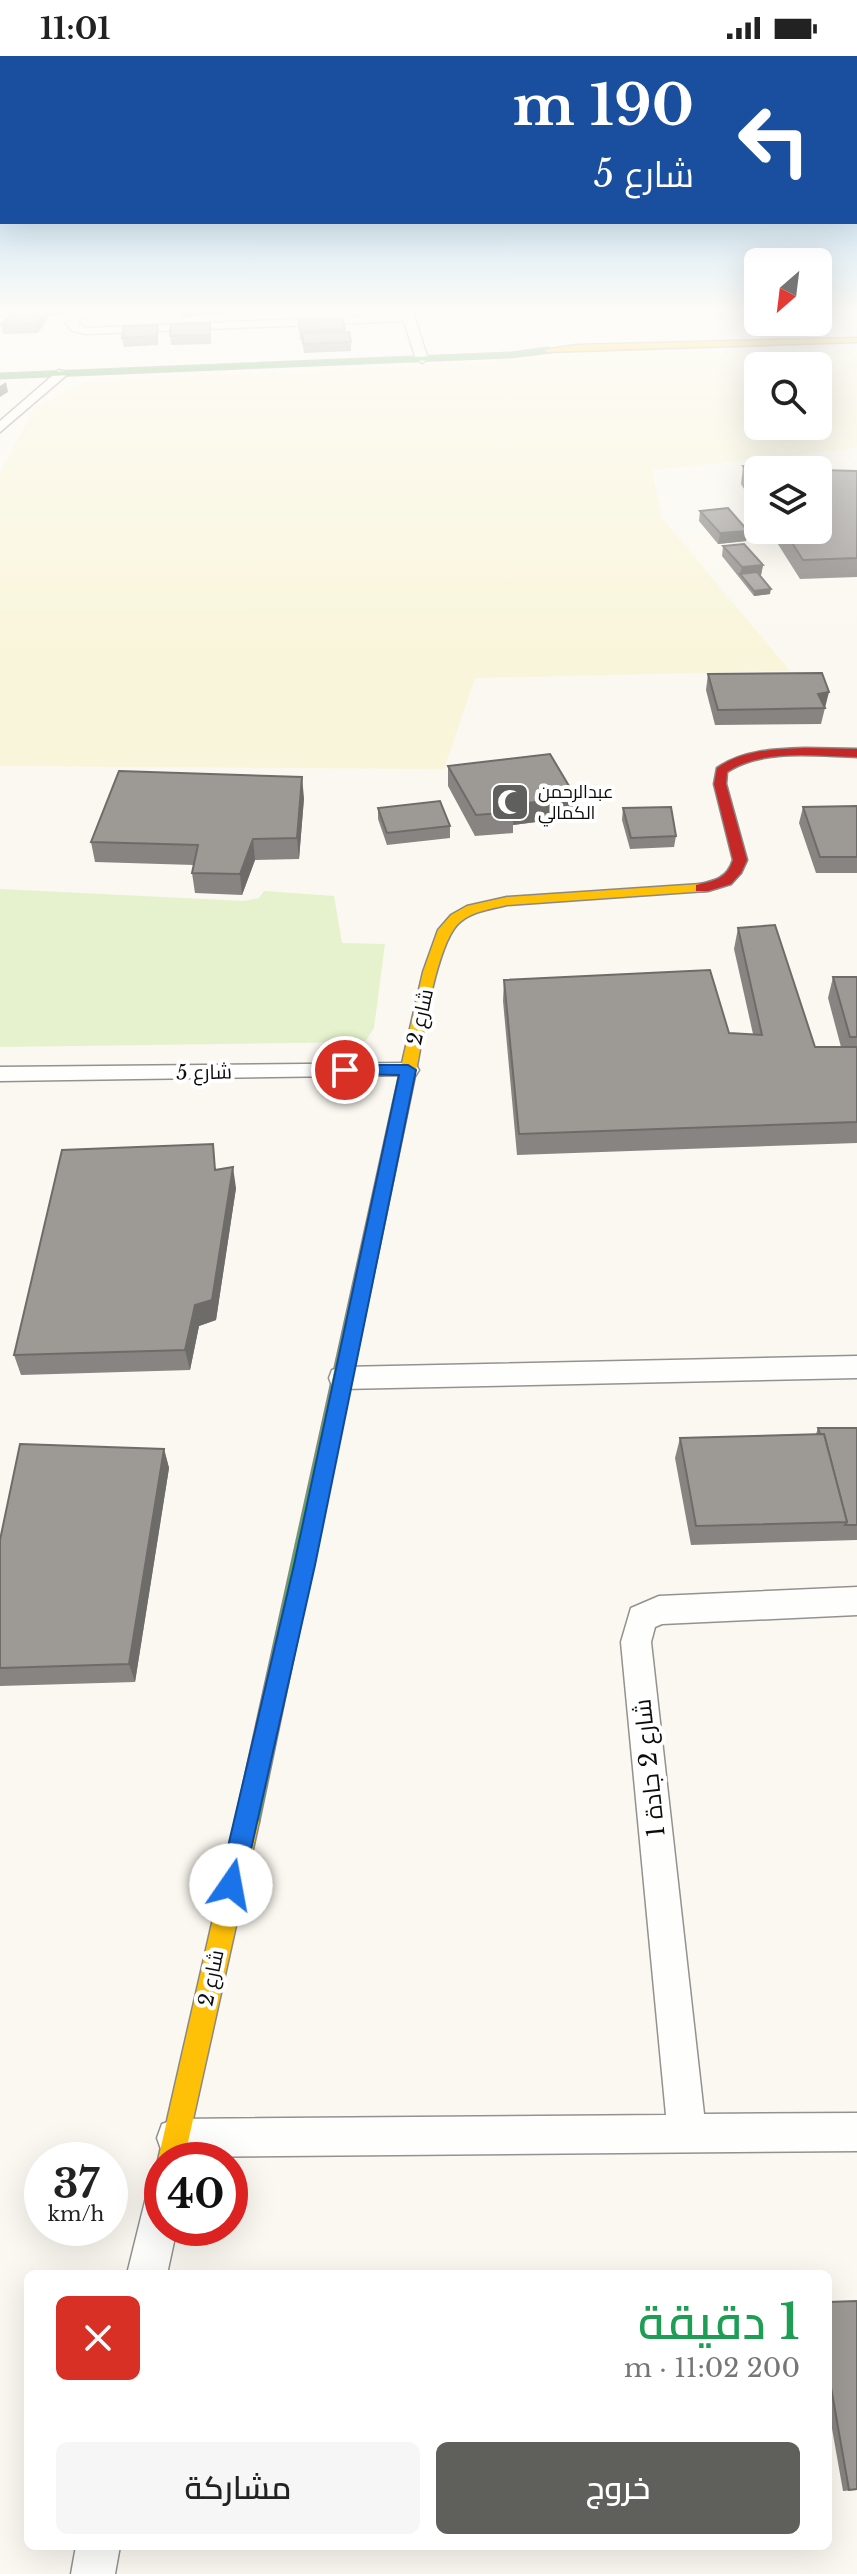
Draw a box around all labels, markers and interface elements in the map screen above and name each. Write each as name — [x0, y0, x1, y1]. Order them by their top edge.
text: 11:01 — [40, 10, 110, 47]
text: 190 m — [513, 71, 694, 140]
icon: left — [722, 88, 826, 192]
text: شارع 5 — [593, 152, 694, 197]
north arrow — [744, 248, 832, 336]
map controls — [744, 248, 832, 544]
button: search — [744, 352, 832, 440]
button: layers — [744, 456, 832, 544]
mosque icon: عبدالرحمن الكمالي — [489, 781, 531, 823]
place label: عبدالرحمن الكمالي — [538, 781, 614, 827]
street label: شارع 2 — [402, 987, 440, 1048]
pin — [311, 1036, 379, 1104]
icon: arrive — [323, 1048, 367, 1092]
street label: شارع 5 — [176, 1060, 232, 1086]
street label: شارع 2 جادة 1 — [627, 1697, 673, 1838]
position arrow — [189, 1843, 273, 1927]
street label: شارع 2 — [193, 1948, 231, 2009]
speed limit sign: 40 — [144, 2142, 248, 2246]
text: 37 — [53, 2159, 99, 2209]
text: km/h — [48, 2202, 104, 2226]
text: 1 دقيقة — [638, 2292, 800, 2352]
button: close — [56, 2296, 140, 2380]
text: 200 m · 11:02 — [624, 2352, 800, 2384]
button: مشاركة — [56, 2442, 420, 2534]
button: خروج — [436, 2442, 800, 2534]

